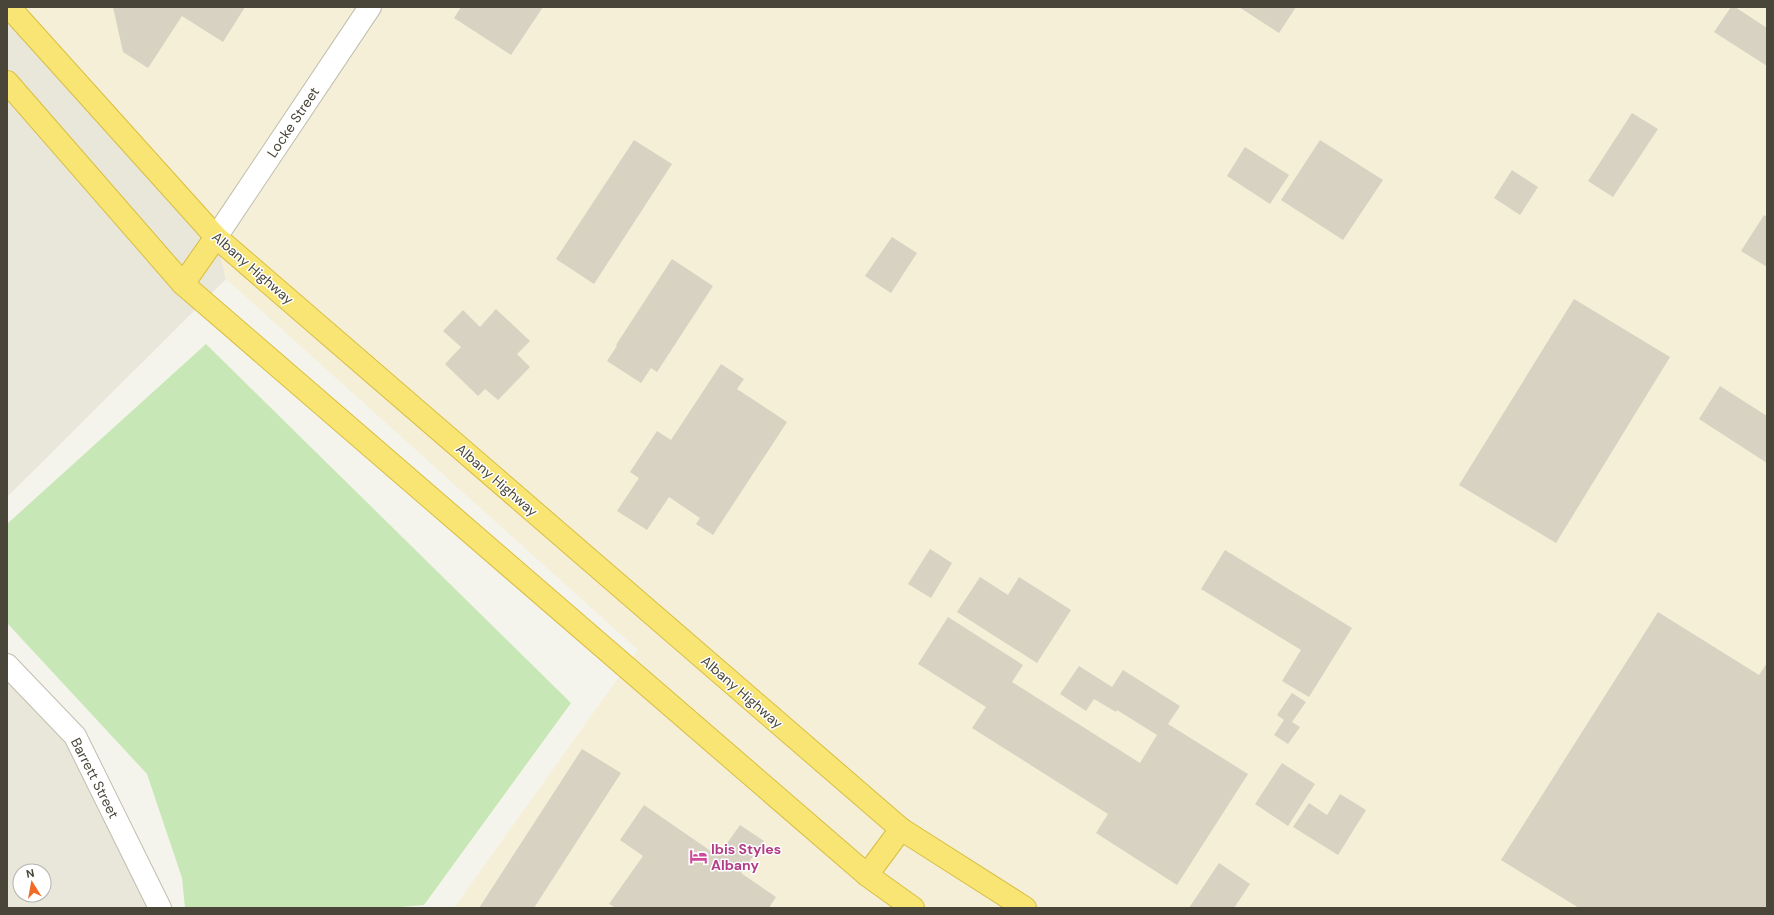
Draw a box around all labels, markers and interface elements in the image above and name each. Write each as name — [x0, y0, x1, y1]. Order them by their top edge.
street label: Locke Street — [263, 83, 323, 161]
street label: Albany Highway — [208, 228, 298, 309]
street label: Albany Highway — [452, 440, 542, 521]
street label: Albany Highway — [697, 652, 787, 733]
street label: Barrett Street — [67, 735, 123, 821]
place label: Ibis Styles Albany — [711, 840, 781, 874]
hotel icon: Ibis Styles Albany — [688, 847, 708, 867]
north arrow — [12, 863, 52, 903]
text: N — [25, 866, 35, 881]

